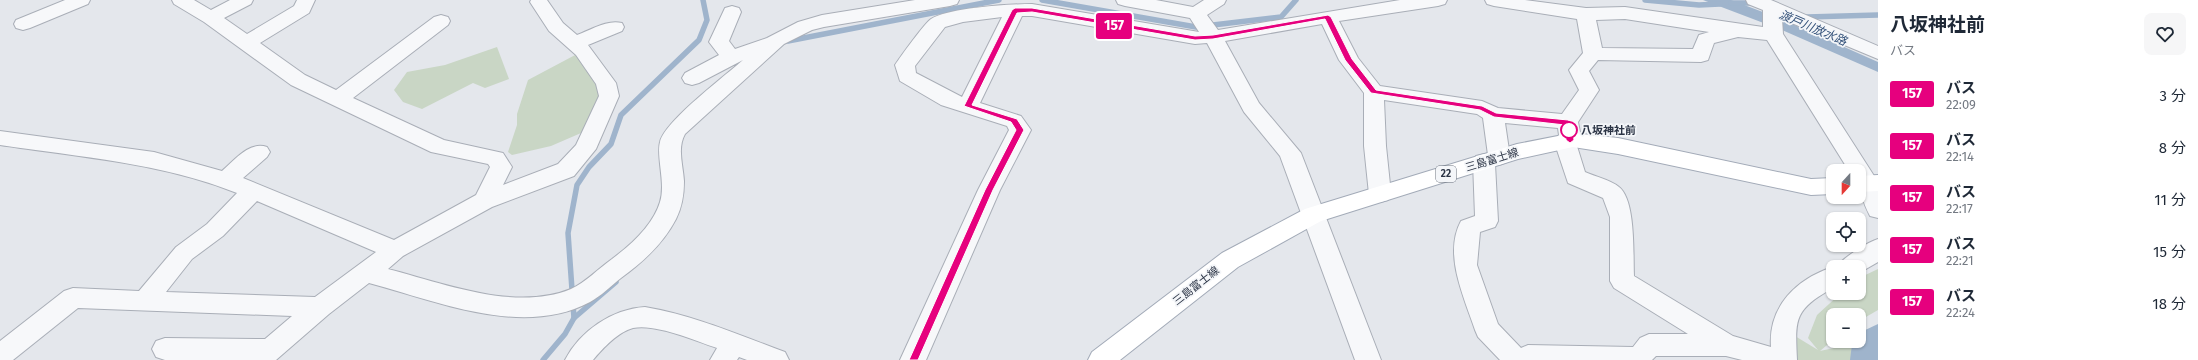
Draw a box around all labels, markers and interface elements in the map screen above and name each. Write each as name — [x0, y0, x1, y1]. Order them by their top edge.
water label: 渡戸川放水路 — [1777, 7, 1850, 49]
line badge: 157 — [1091, 13, 1137, 39]
text: 八坂神社前 — [1890, 13, 1985, 36]
button: heart — [2144, 13, 2186, 55]
text: 157 — [1104, 17, 1124, 34]
text: バス — [1890, 43, 1916, 58]
text: バス — [1946, 79, 1976, 97]
text: 157 — [1902, 85, 1922, 102]
text: 3 分 — [2160, 87, 2186, 105]
text: 22:09 — [1946, 97, 1976, 112]
marker: 八坂神社前 — [1560, 121, 1578, 139]
place label: 八坂神社前 — [1581, 124, 1636, 137]
text: バス — [1946, 131, 1976, 149]
text: 157 — [1902, 137, 1922, 154]
text: 8 分 — [2159, 139, 2186, 157]
street label: 三島富士線 — [1464, 146, 1520, 174]
text: 22:14 — [1946, 149, 1974, 164]
north arrow — [1826, 164, 1866, 204]
map controls — [1826, 164, 1866, 348]
road number: 22 — [1436, 166, 1456, 182]
text: バス — [1946, 183, 1976, 201]
text: 157 — [1902, 189, 1922, 206]
text: 11 分 — [2154, 191, 2186, 209]
text: 22:17 — [1946, 201, 1973, 216]
button: locate — [1826, 212, 1866, 252]
text: バス — [1946, 235, 1976, 253]
text: 157 — [1902, 241, 1922, 258]
text: 15 分 — [2153, 243, 2186, 261]
text: 22:21 — [1946, 253, 1974, 268]
button: + — [1826, 260, 1866, 300]
street label: 三島富士線 — [1170, 264, 1222, 308]
text: バス — [1946, 287, 1976, 305]
text: 157 — [1902, 293, 1922, 310]
text: 18 分 — [2152, 295, 2186, 313]
text: 22:24 — [1946, 305, 1975, 320]
button: − — [1826, 308, 1866, 348]

